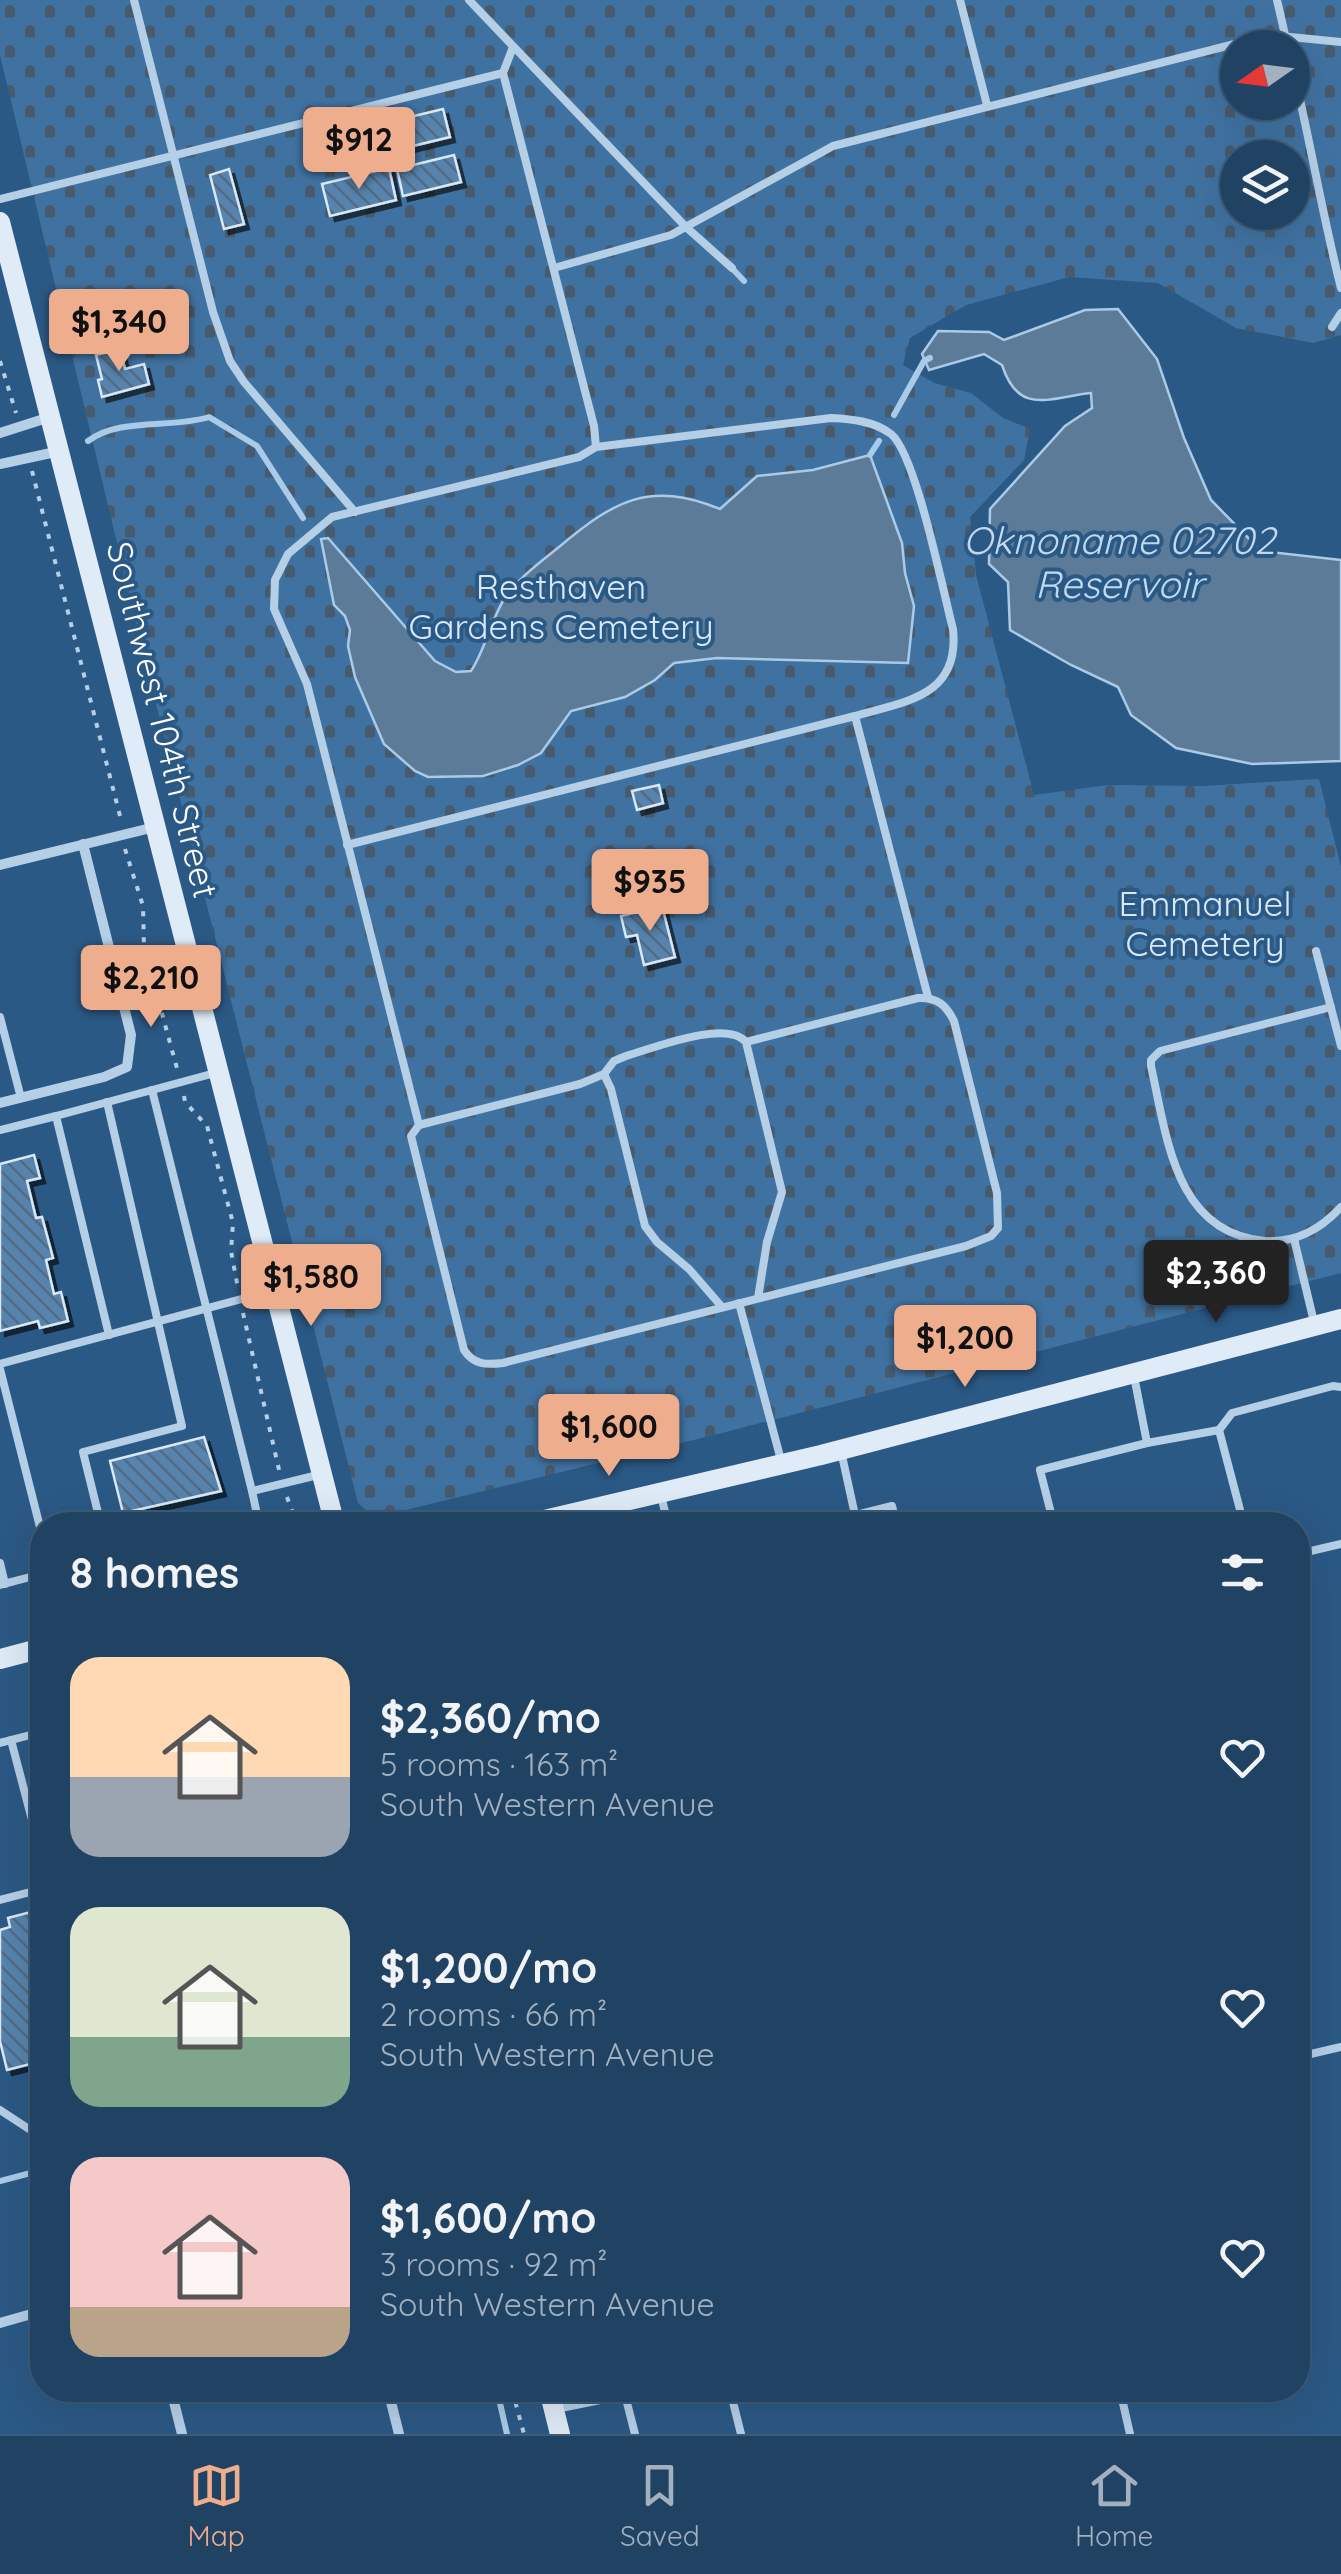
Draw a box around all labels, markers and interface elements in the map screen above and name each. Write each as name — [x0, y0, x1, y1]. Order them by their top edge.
north arrow — [1220, 30, 1310, 120]
map controls — [1220, 30, 1310, 230]
pin: $912 — [300, 107, 418, 192]
text: $912 — [325, 119, 393, 159]
button: layers — [1220, 140, 1310, 230]
pin: $1,340 — [38, 289, 200, 374]
text: $1,340 — [71, 301, 167, 341]
water label: Oknoname 02702 Reservoir — [963, 516, 1278, 608]
street label: Southwest 104th Street — [97, 537, 229, 902]
park label: Resthaven Gardens Cemetery — [408, 564, 714, 648]
pin: $935 — [591, 849, 709, 934]
text: $935 — [614, 861, 686, 901]
park label: Emmanuel Cemetery — [1119, 881, 1291, 965]
pin: $2,210 — [70, 945, 232, 1030]
text: $2,210 — [103, 957, 199, 997]
pin: $2,360 — [1135, 1240, 1297, 1325]
pin: $1,580 — [230, 1244, 392, 1329]
text: $2,360 — [1166, 1252, 1266, 1292]
text: $1,580 — [263, 1256, 359, 1296]
pin: $1,200 — [884, 1305, 1046, 1390]
text: $1,200 — [916, 1317, 1014, 1357]
pin: $1,600 — [528, 1394, 690, 1479]
text: $1,600 — [560, 1406, 658, 1446]
icon: filters — [1215, 1545, 1270, 1600]
text: 8 homes — [70, 1546, 239, 1599]
text: $2,360/mo — [380, 1691, 601, 1744]
icon: home — [150, 1697, 270, 1817]
icon: heart — [1215, 1730, 1270, 1785]
text: 5 rooms · 163 m² — [380, 1744, 618, 1784]
text: South Western Avenue — [380, 1784, 715, 1824]
text: $1,200/mo — [380, 1941, 597, 1994]
icon: home — [150, 1947, 270, 2067]
icon: heart — [1215, 1980, 1270, 2035]
text: 2 rooms · 66 m² — [380, 1994, 607, 2034]
text: South Western Avenue — [380, 2034, 715, 2074]
text: $1,600/mo — [380, 2191, 597, 2244]
icon: home — [150, 2197, 270, 2317]
icon: heart — [1215, 2230, 1270, 2285]
text: 3 rooms · 92 m² — [380, 2244, 607, 2284]
text: South Western Avenue — [380, 2284, 715, 2324]
tab: Map — [188, 2458, 245, 2553]
tab: Saved — [620, 2458, 700, 2553]
tab: Home — [1075, 2458, 1153, 2553]

